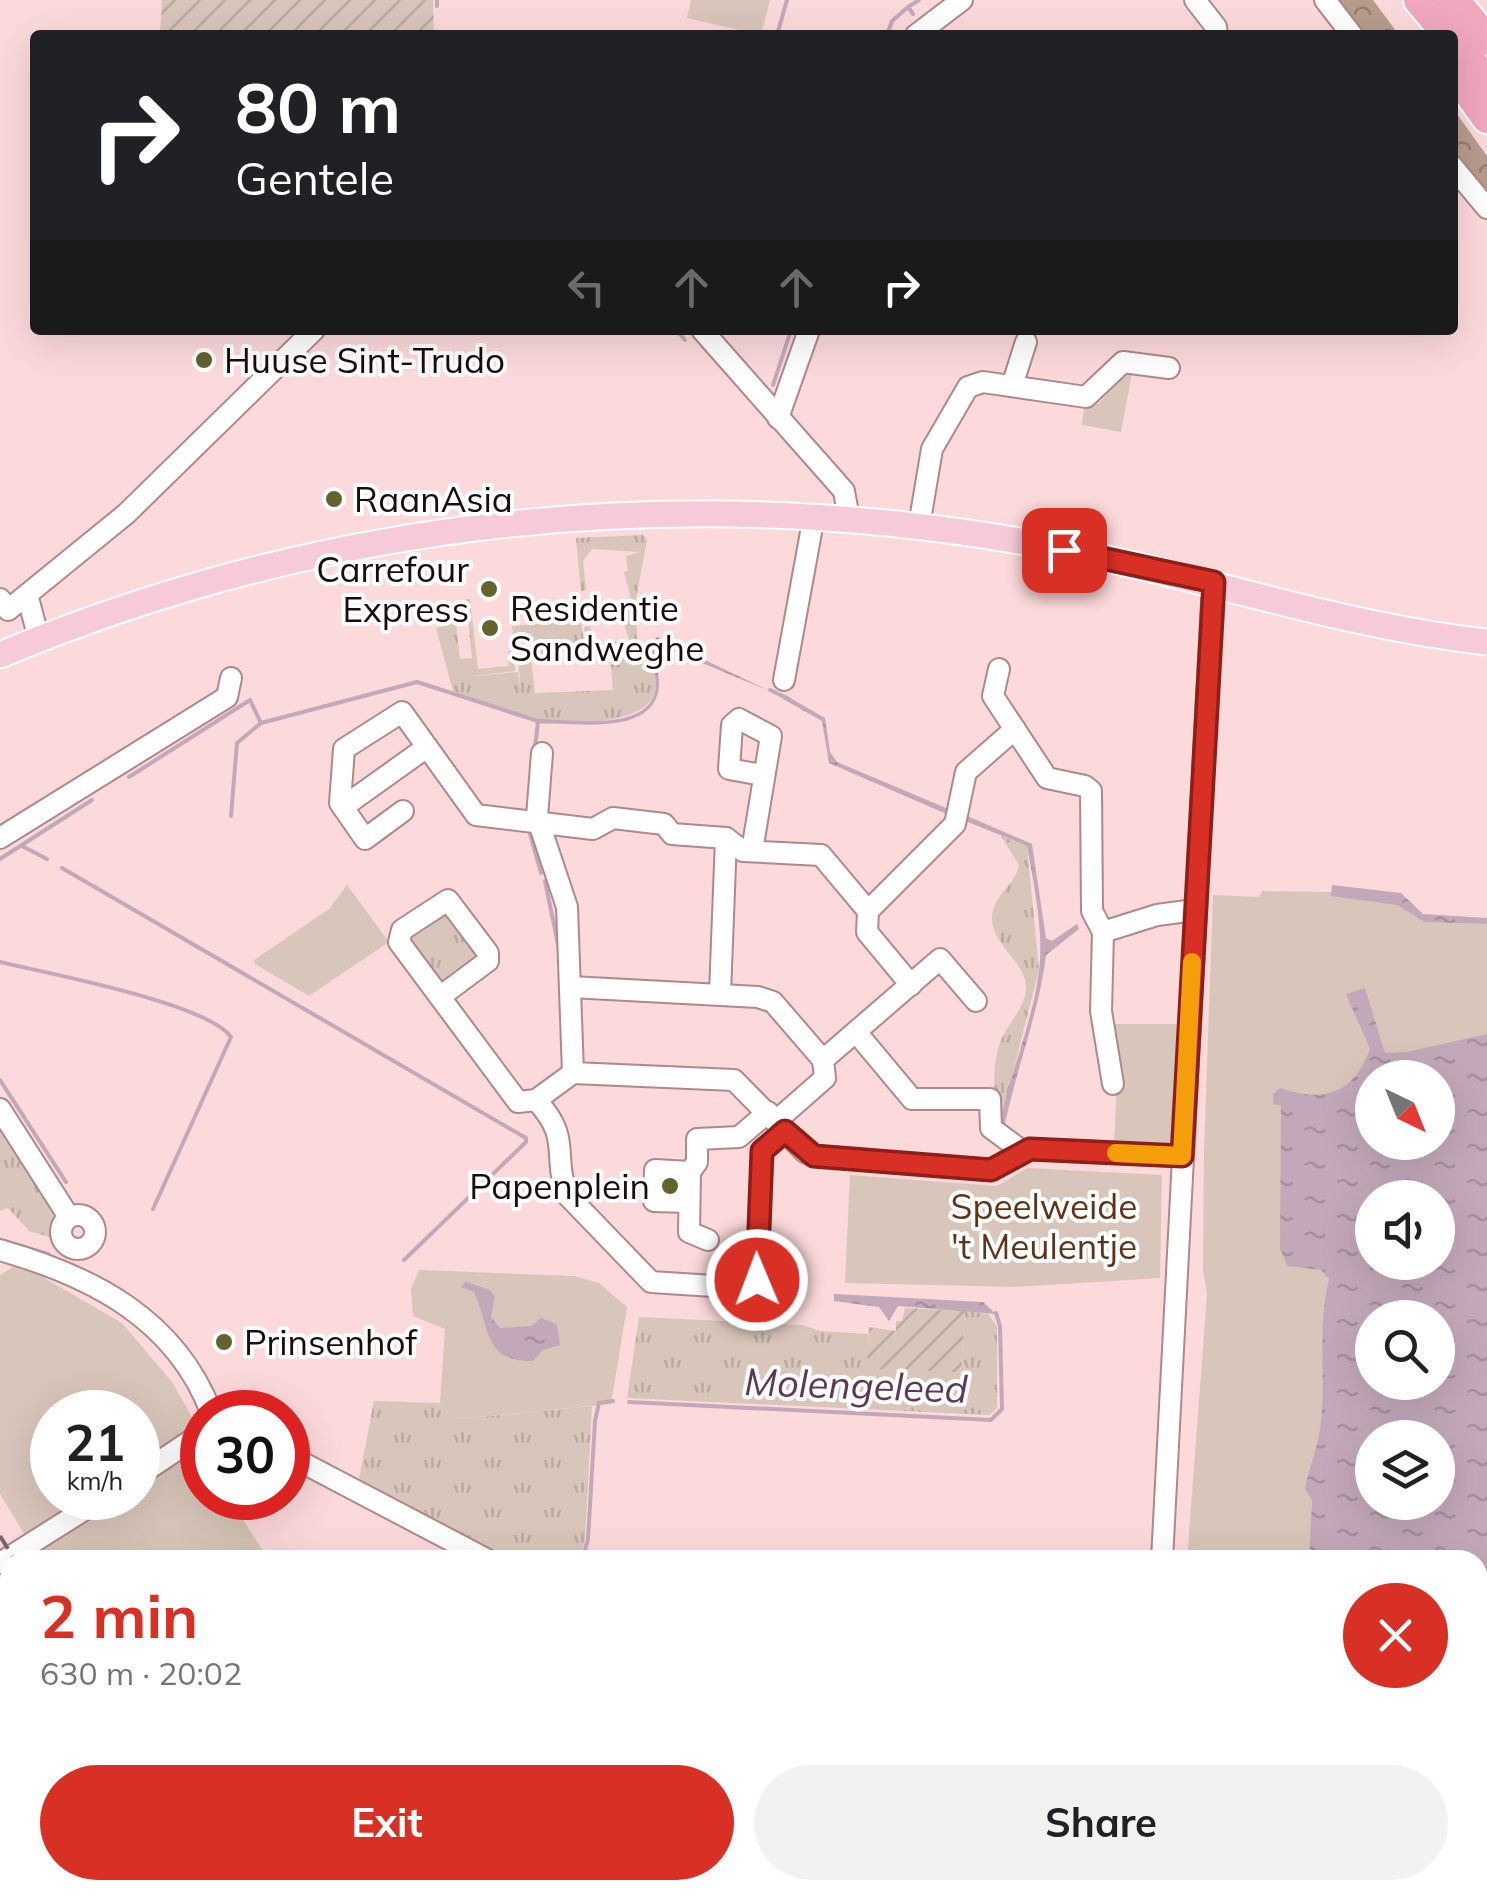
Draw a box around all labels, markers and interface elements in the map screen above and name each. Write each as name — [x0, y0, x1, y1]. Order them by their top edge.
text: 80 m — [235, 63, 401, 151]
icon: right — [70, 70, 200, 200]
text: Gentele — [235, 150, 394, 206]
icon: left — [559, 260, 614, 315]
icon: ahead — [664, 260, 719, 315]
icon: ahead — [769, 260, 824, 315]
icon: right — [874, 260, 929, 315]
place label: Huuse Sint-Trudo — [224, 338, 505, 382]
marker: Huuse Sint-Trudo — [193, 349, 215, 371]
place label: RaanAsia — [354, 477, 513, 521]
marker: RaanAsia — [323, 488, 345, 510]
pin — [1022, 508, 1107, 593]
icon: arrive — [1037, 523, 1092, 578]
place label: Carrefour Express — [316, 547, 469, 631]
marker: Carrefour Express — [478, 578, 500, 600]
place label: Residentie Sandweghe — [510, 586, 704, 670]
marker: Residentie Sandweghe — [479, 617, 501, 639]
north arrow — [1355, 1060, 1455, 1160]
map controls — [1355, 1060, 1455, 1520]
place label: Papenplein — [469, 1164, 650, 1208]
marker: Papenplein — [659, 1175, 681, 1197]
button: sound — [1355, 1180, 1455, 1280]
park label: Speelweide 't Meulentje — [951, 1184, 1137, 1268]
position arrow — [705, 1228, 809, 1332]
button: search — [1355, 1300, 1455, 1400]
place label: Prinsenhof — [244, 1320, 418, 1364]
marker: Prinsenhof — [213, 1331, 235, 1353]
water label: Molengeleed — [744, 1357, 968, 1413]
speed limit sign: 30 — [180, 1390, 310, 1520]
text: 21 — [65, 1411, 125, 1474]
button: layers — [1355, 1420, 1455, 1520]
text: km/h — [67, 1465, 123, 1496]
text: 2 min — [40, 1578, 198, 1653]
button: close — [1343, 1583, 1448, 1688]
text: 630 m · 20:02 — [40, 1653, 242, 1693]
button: Exit — [40, 1765, 734, 1880]
button: Share — [754, 1765, 1448, 1880]

